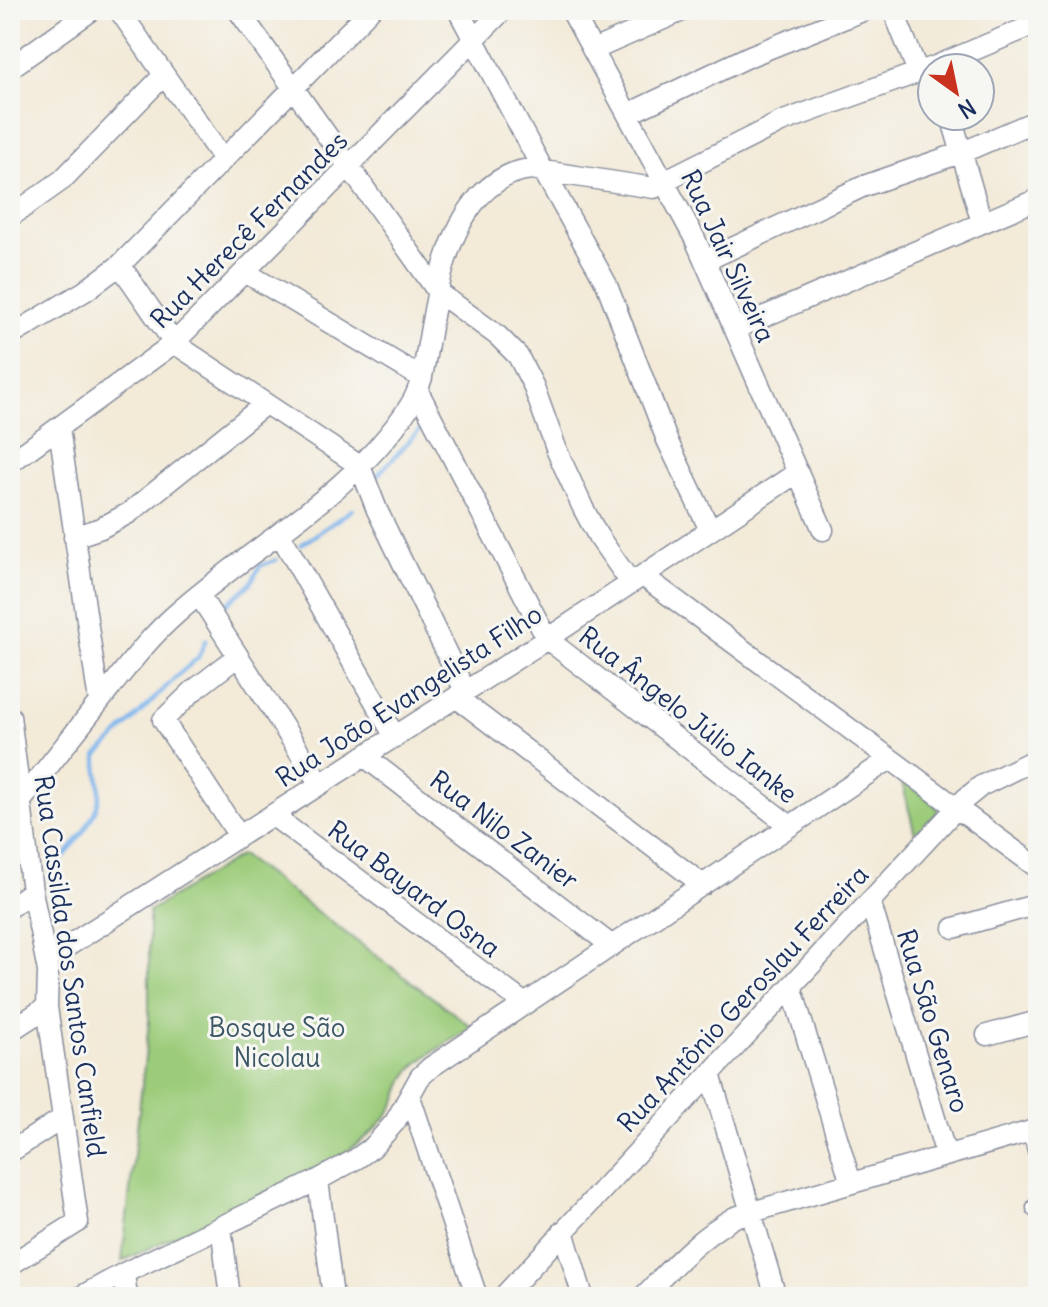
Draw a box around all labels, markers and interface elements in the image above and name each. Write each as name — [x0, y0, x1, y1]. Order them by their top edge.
north arrow — [916, 52, 996, 132]
text: N — [953, 93, 981, 125]
street label: Rua Herecê Fernandes — [143, 124, 354, 335]
street label: Rua Jair Silveira — [674, 164, 783, 347]
street label: Rua João Evangelista Filho — [269, 597, 548, 794]
street label: Rua Ângelo Júlio Ianke — [573, 618, 805, 810]
street label: Rua Nilo Zanier — [424, 763, 585, 896]
street label: Rua Cassilda dos Santos Canfield — [27, 773, 114, 1159]
street label: Rua Bayard Osna — [322, 813, 507, 964]
street label: Rua Antônio Geroslau Ferreira — [610, 858, 875, 1139]
street label: Rua São Genaro — [890, 925, 977, 1117]
park label: Bosque São Nicolau — [209, 1011, 345, 1074]

